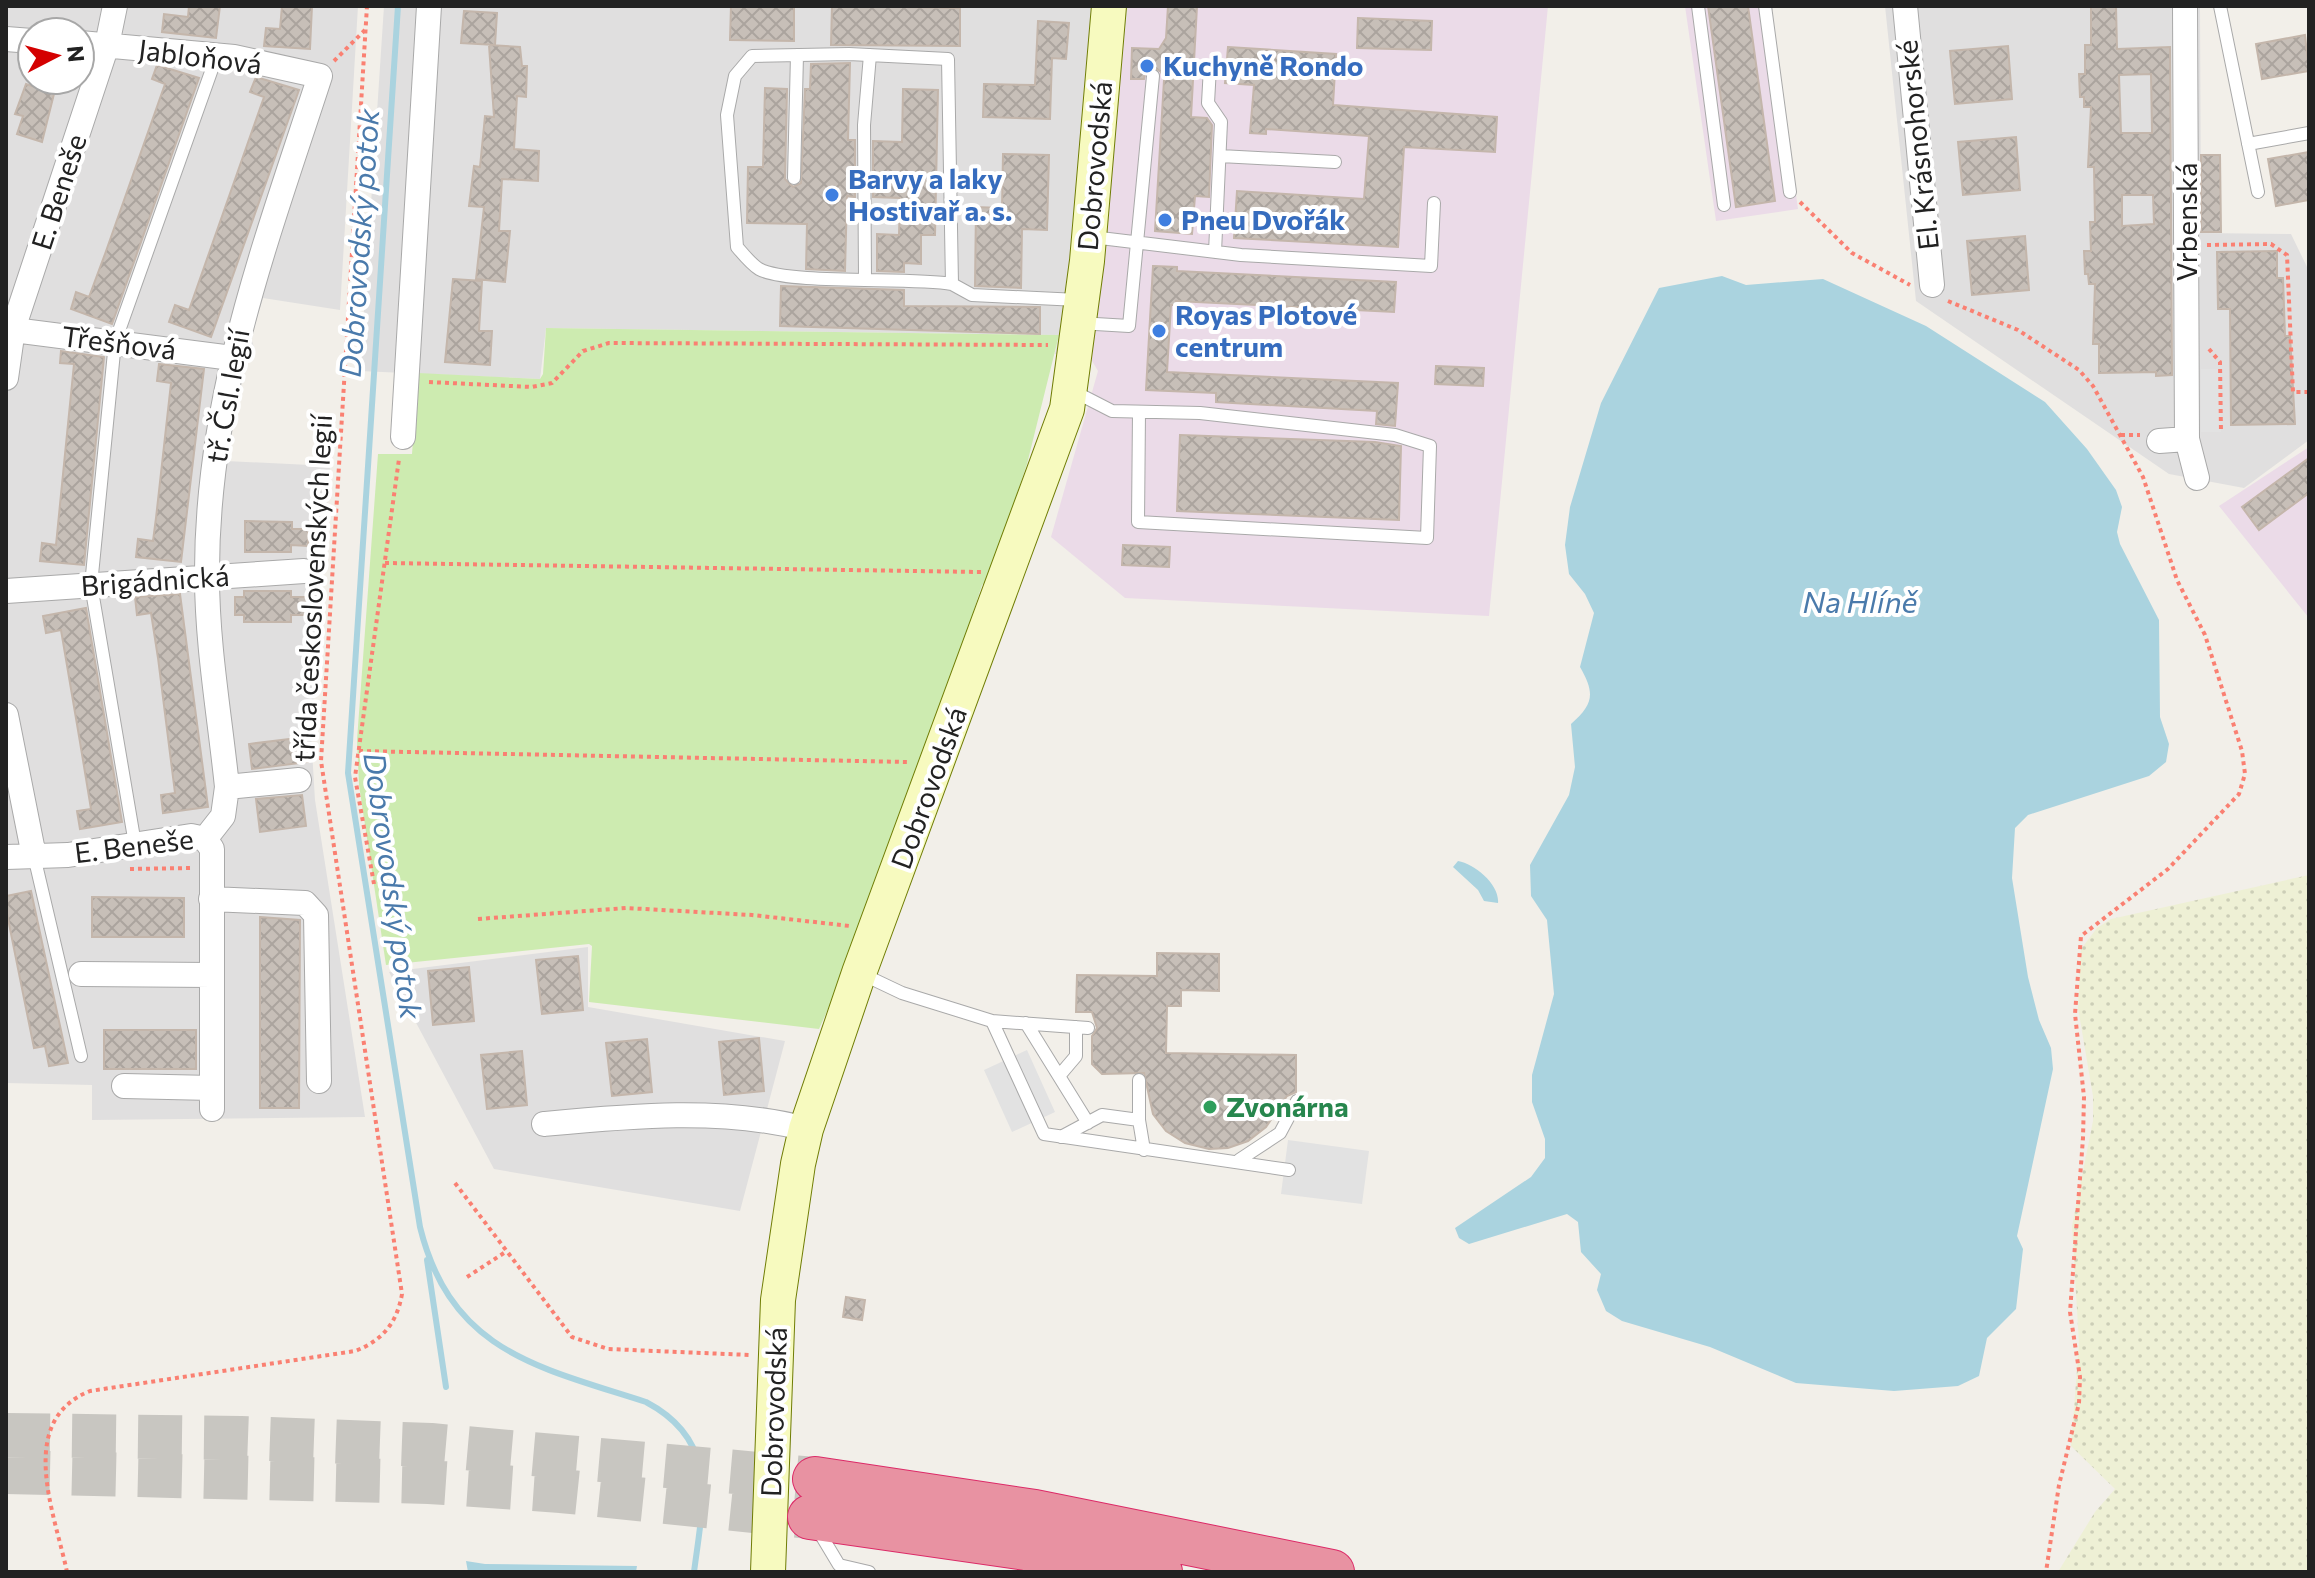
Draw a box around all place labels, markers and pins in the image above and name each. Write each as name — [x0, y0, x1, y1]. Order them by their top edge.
place label: Kuchyně Rondo — [1163, 48, 1364, 82]
marker: Kuchyně Rondo — [1138, 57, 1156, 75]
place label: Barvy a laky Hostivař a. s. — [848, 161, 1012, 227]
marker: Barvy a laky Hostivař a. s. — [823, 186, 841, 204]
place label: Pneu Dvořák — [1181, 202, 1345, 236]
marker: Pneu Dvořák — [1156, 211, 1174, 229]
place label: Royas Plotové centrum — [1175, 297, 1357, 363]
marker: Royas Plotové centrum — [1150, 322, 1168, 340]
place label: Zvonárna — [1226, 1089, 1349, 1123]
marker: Zvonárna — [1201, 1098, 1219, 1116]

